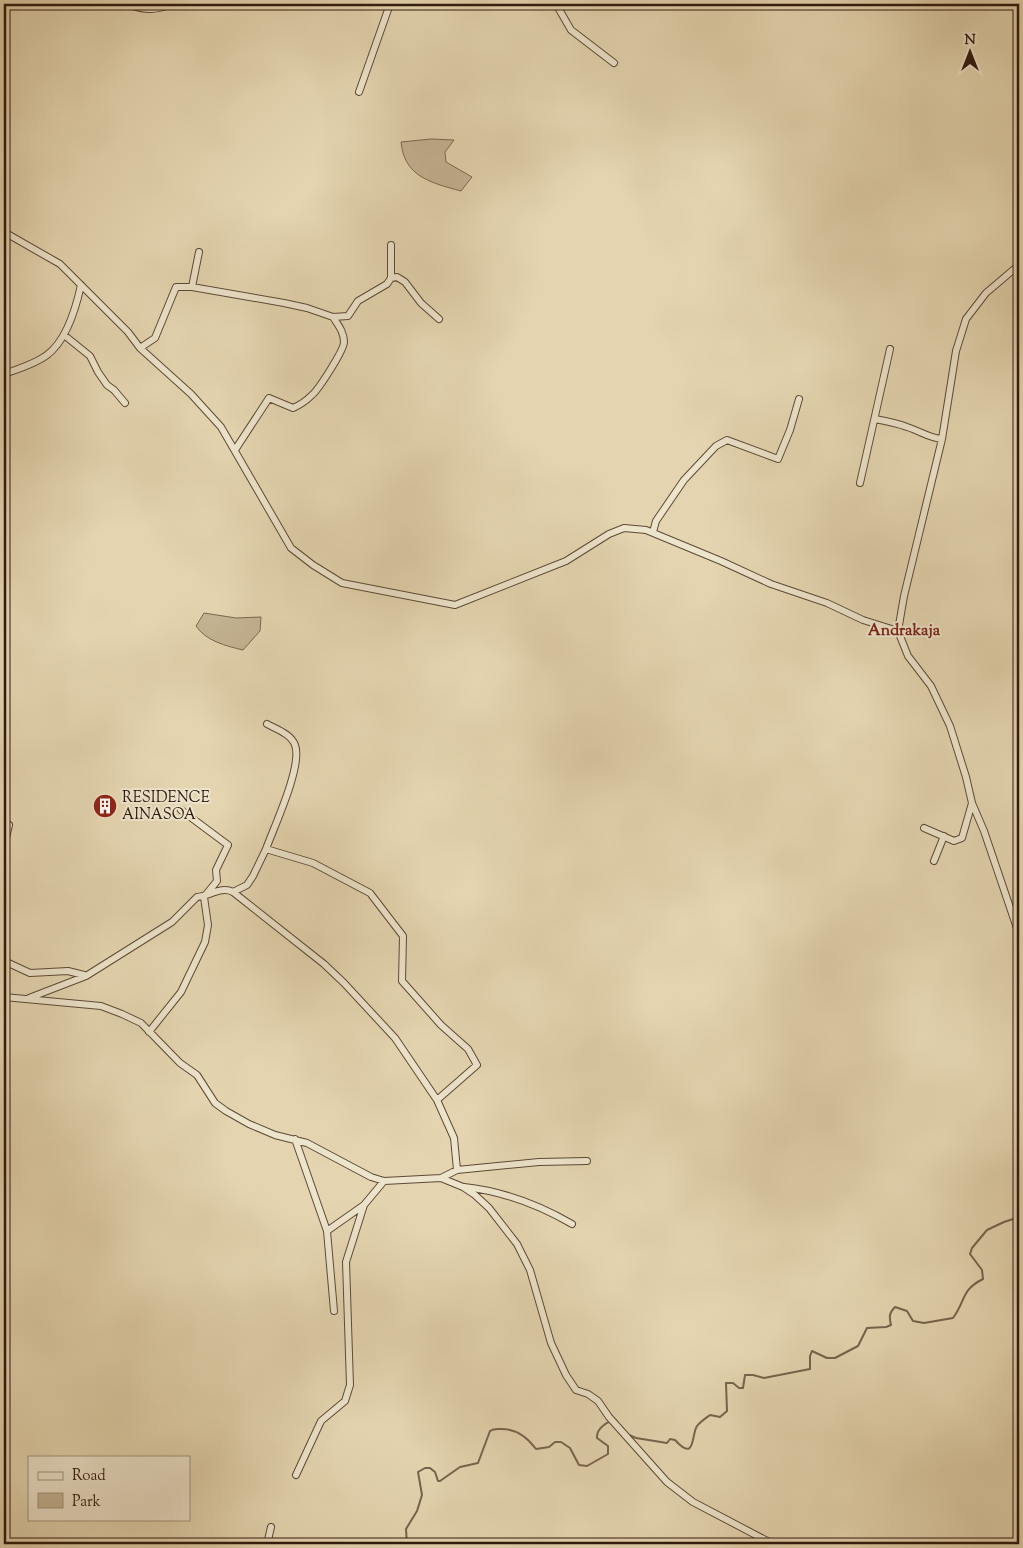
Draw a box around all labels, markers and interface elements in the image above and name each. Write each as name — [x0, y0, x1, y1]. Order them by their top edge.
north arrow — [946, 28, 996, 78]
text: N — [964, 31, 976, 51]
district label: Andrakaja — [868, 620, 941, 643]
place label: RESIDENCE AINASOA — [122, 788, 210, 826]
building icon: RESIDENCE AINASOA — [92, 793, 118, 819]
legend — [28, 1456, 190, 1520]
text: Road — [72, 1466, 106, 1487]
text: Park — [72, 1492, 101, 1513]

